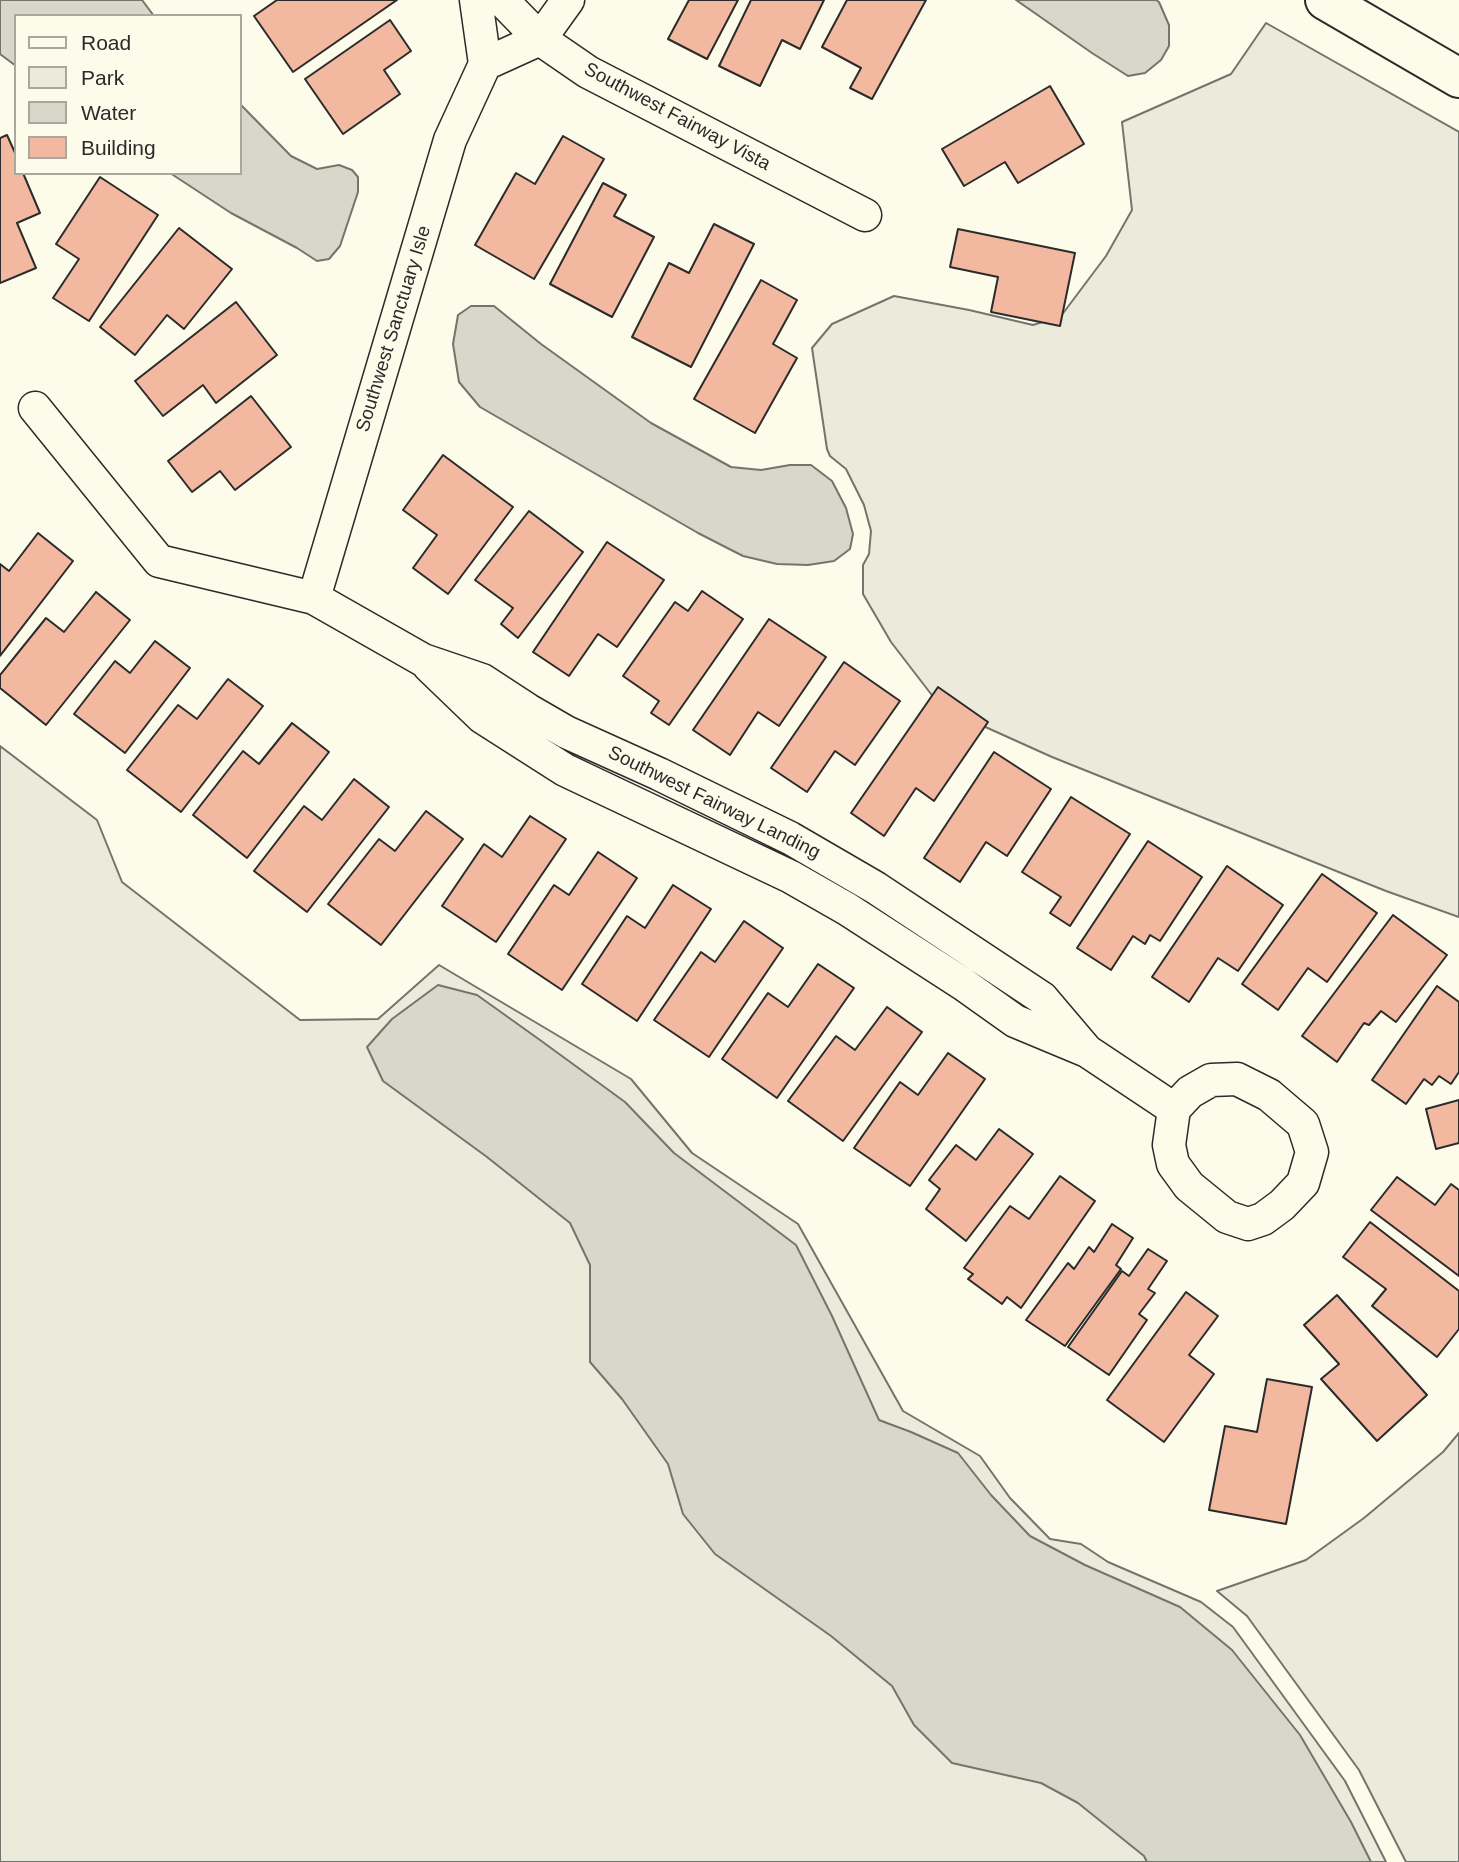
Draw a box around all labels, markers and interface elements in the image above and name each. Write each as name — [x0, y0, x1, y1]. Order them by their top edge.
legend — [14, 14, 242, 175]
text: Road — [81, 31, 131, 54]
street label: Southwest Fairway Vista — [580, 58, 774, 176]
text: Park — [81, 66, 124, 89]
text: Water — [81, 101, 136, 124]
text: Building — [81, 136, 156, 159]
street label: Southwest Sanctuary Isle — [352, 223, 436, 435]
street label: Southwest Fairway Landing — [604, 742, 824, 864]

